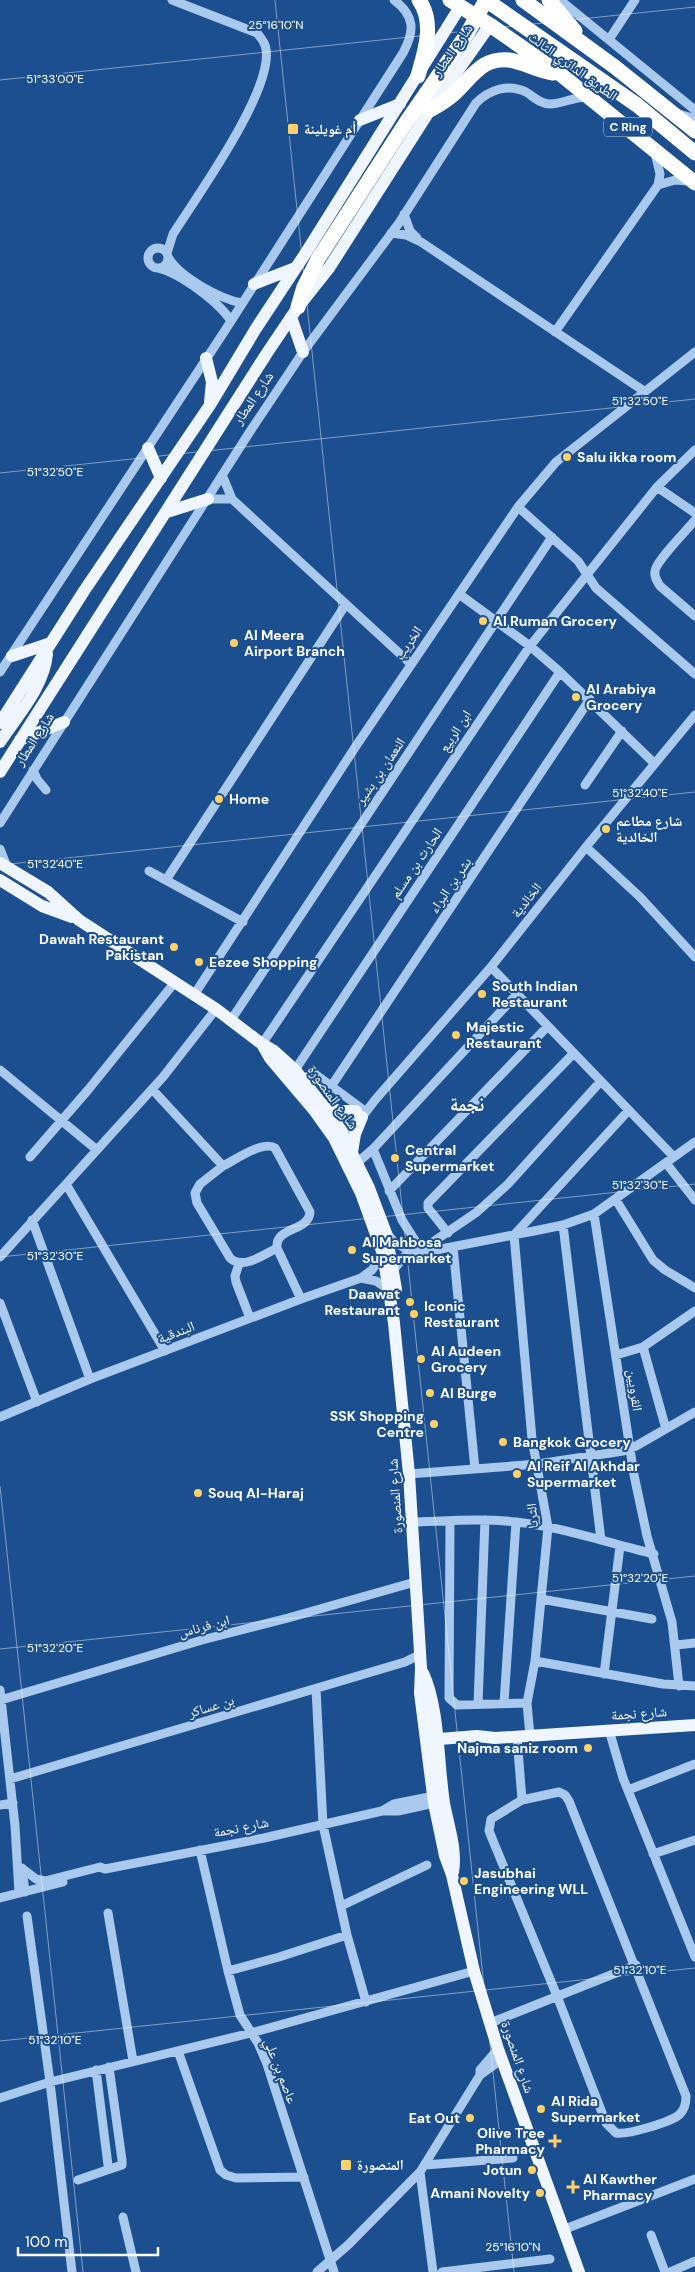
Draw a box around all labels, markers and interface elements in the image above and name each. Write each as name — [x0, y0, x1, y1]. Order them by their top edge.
text: 25°16'10"N — [248, 17, 304, 33]
street label: شارع المطار — [427, 20, 477, 81]
street label: الطريق الدائري الثالث — [523, 28, 621, 106]
text: 51°33'00"E — [26, 71, 84, 87]
road number: C Ring — [604, 118, 652, 136]
place label: أم غويلينة — [304, 120, 356, 139]
marker: أم غويلينة — [286, 122, 300, 136]
street label: شارع المطار — [228, 368, 278, 429]
text: 51°32'50"E — [612, 393, 668, 409]
place label: Salu ikka room — [577, 448, 676, 466]
marker: Salu ikka room — [561, 451, 573, 463]
text: 51°32'50"E — [27, 464, 83, 480]
place label: Al Ruman Grocery — [493, 612, 617, 630]
marker: Al Ruman Grocery — [477, 615, 489, 627]
street label: الخريب — [390, 622, 426, 664]
place label: Al Meera Airport Branch — [244, 626, 345, 660]
marker: Al Meera Airport Branch — [228, 637, 240, 649]
place label: Al Arabiya Grocery — [586, 680, 656, 714]
marker: Al Arabiya Grocery — [570, 691, 582, 703]
street label: ابن الربيع — [435, 707, 476, 756]
street label: شارع المطار — [10, 709, 59, 771]
street label: النعمان بن بشير — [350, 734, 409, 809]
text: 51°32'40"E — [612, 785, 668, 801]
place label: Home — [229, 790, 269, 808]
marker: Home — [213, 793, 225, 805]
place label: شارع مطاعم الخالدية — [616, 812, 683, 846]
marker: شارع مطاعم الخالدية — [600, 823, 612, 835]
street label: الحارث بن مسلم — [386, 824, 447, 902]
street label: بشر بن البراء — [425, 853, 475, 916]
text: 51°32'40"E — [27, 856, 83, 872]
street label: الخالدية — [507, 879, 545, 921]
place label: Dawah Restaurant Pakistan — [39, 930, 164, 964]
marker: Dawah Restaurant Pakistan — [168, 941, 180, 953]
place label: Eezee Shopping — [209, 953, 317, 971]
marker: Eezee Shopping — [193, 956, 205, 968]
place label: South Indian Restaurant — [492, 977, 578, 1011]
marker: South Indian Restaurant — [476, 988, 488, 1000]
place label: Majestic Restaurant — [466, 1018, 542, 1052]
marker: Majestic Restaurant — [450, 1029, 462, 1041]
street label: شارع المنصورة — [303, 1061, 362, 1133]
district label: نجمة — [450, 1092, 484, 1117]
place label: Central Supermarket — [405, 1141, 494, 1175]
marker: Central Supermarket — [389, 1152, 401, 1164]
text: 51°32'30"E — [612, 1177, 669, 1193]
place label: Al Mahbosa Supermarket — [362, 1233, 451, 1267]
marker: Al Mahbosa Supermarket — [346, 1244, 358, 1256]
text: 51°32'30"E — [27, 1248, 84, 1264]
place label: Daawat Restaurant — [324, 1285, 400, 1319]
marker: Daawat Restaurant — [404, 1296, 416, 1308]
place label: Iconic Restaurant — [424, 1297, 500, 1331]
marker: Iconic Restaurant — [408, 1308, 420, 1320]
street label: البندقية — [155, 1317, 197, 1347]
place label: Al Audeen Grocery — [431, 1342, 501, 1376]
marker: Al Audeen Grocery — [415, 1353, 427, 1365]
street label: القرويين — [623, 1368, 647, 1412]
place label: Al Burge — [440, 1384, 497, 1402]
marker: Al Burge — [424, 1387, 436, 1399]
place label: SSK Shopping Centre — [330, 1407, 424, 1441]
marker: SSK Shopping Centre — [428, 1418, 440, 1430]
place label: Bangkok Grocery — [513, 1433, 631, 1451]
marker: Bangkok Grocery — [497, 1436, 509, 1448]
place label: Al Reif Al Akhdar Supermarket — [527, 1457, 640, 1491]
street label: شارع المنصورة — [383, 1458, 408, 1534]
marker: Al Reif Al Akhdar Supermarket — [511, 1468, 523, 1480]
place label: Souq Al-Haraj — [208, 1484, 304, 1502]
marker: Souq Al-Haraj — [192, 1487, 204, 1499]
street label: الثريا — [522, 1503, 542, 1529]
text: 51°32'20"E — [612, 1570, 668, 1586]
street label: ابن فرناس — [176, 1611, 232, 1641]
text: 51°32'20"E — [27, 1640, 83, 1656]
street label: بن عساكر — [185, 1690, 236, 1722]
street label: شارع نجمة — [611, 1702, 667, 1725]
place label: Najma saniz room — [457, 1739, 578, 1757]
marker: Najma saniz room — [582, 1742, 594, 1754]
street label: شارع نجمة — [212, 1813, 270, 1842]
place label: Jasubhai Engineering WLL — [474, 1864, 588, 1898]
marker: Jasubhai Engineering WLL — [458, 1875, 470, 1887]
text: 51°32'10"E — [613, 1962, 667, 1978]
street label: شارع المنصورة — [496, 2019, 539, 2096]
text: 51°32'10"E — [28, 2032, 82, 2048]
street label: عاصم بن علي — [258, 2036, 302, 2107]
place label: Al Rida Supermarket — [551, 2092, 640, 2126]
marker: Al Rida Supermarket — [535, 2103, 547, 2115]
place label: Eat Out — [409, 2109, 460, 2127]
marker: Eat Out — [464, 2112, 476, 2124]
place label: Olive Tree Pharmacy — [475, 2124, 546, 2158]
marker: Olive Tree Pharmacy — [549, 2135, 561, 2147]
place label: المنصورة — [357, 2156, 404, 2174]
marker: المنصورة — [339, 2158, 353, 2172]
place label: Jotun — [483, 2161, 522, 2179]
marker: Jotun — [526, 2164, 538, 2176]
place label: Al Kawther Pharmacy — [583, 2170, 657, 2204]
marker: Al Kawther Pharmacy — [567, 2181, 579, 2193]
place label: Amani Novelty — [430, 2184, 531, 2202]
marker: Amani Novelty — [534, 2187, 546, 2199]
scale bar — [18, 2224, 158, 2256]
text: 100 m — [25, 2232, 68, 2252]
text: 25°16'10"N — [485, 2239, 541, 2255]

